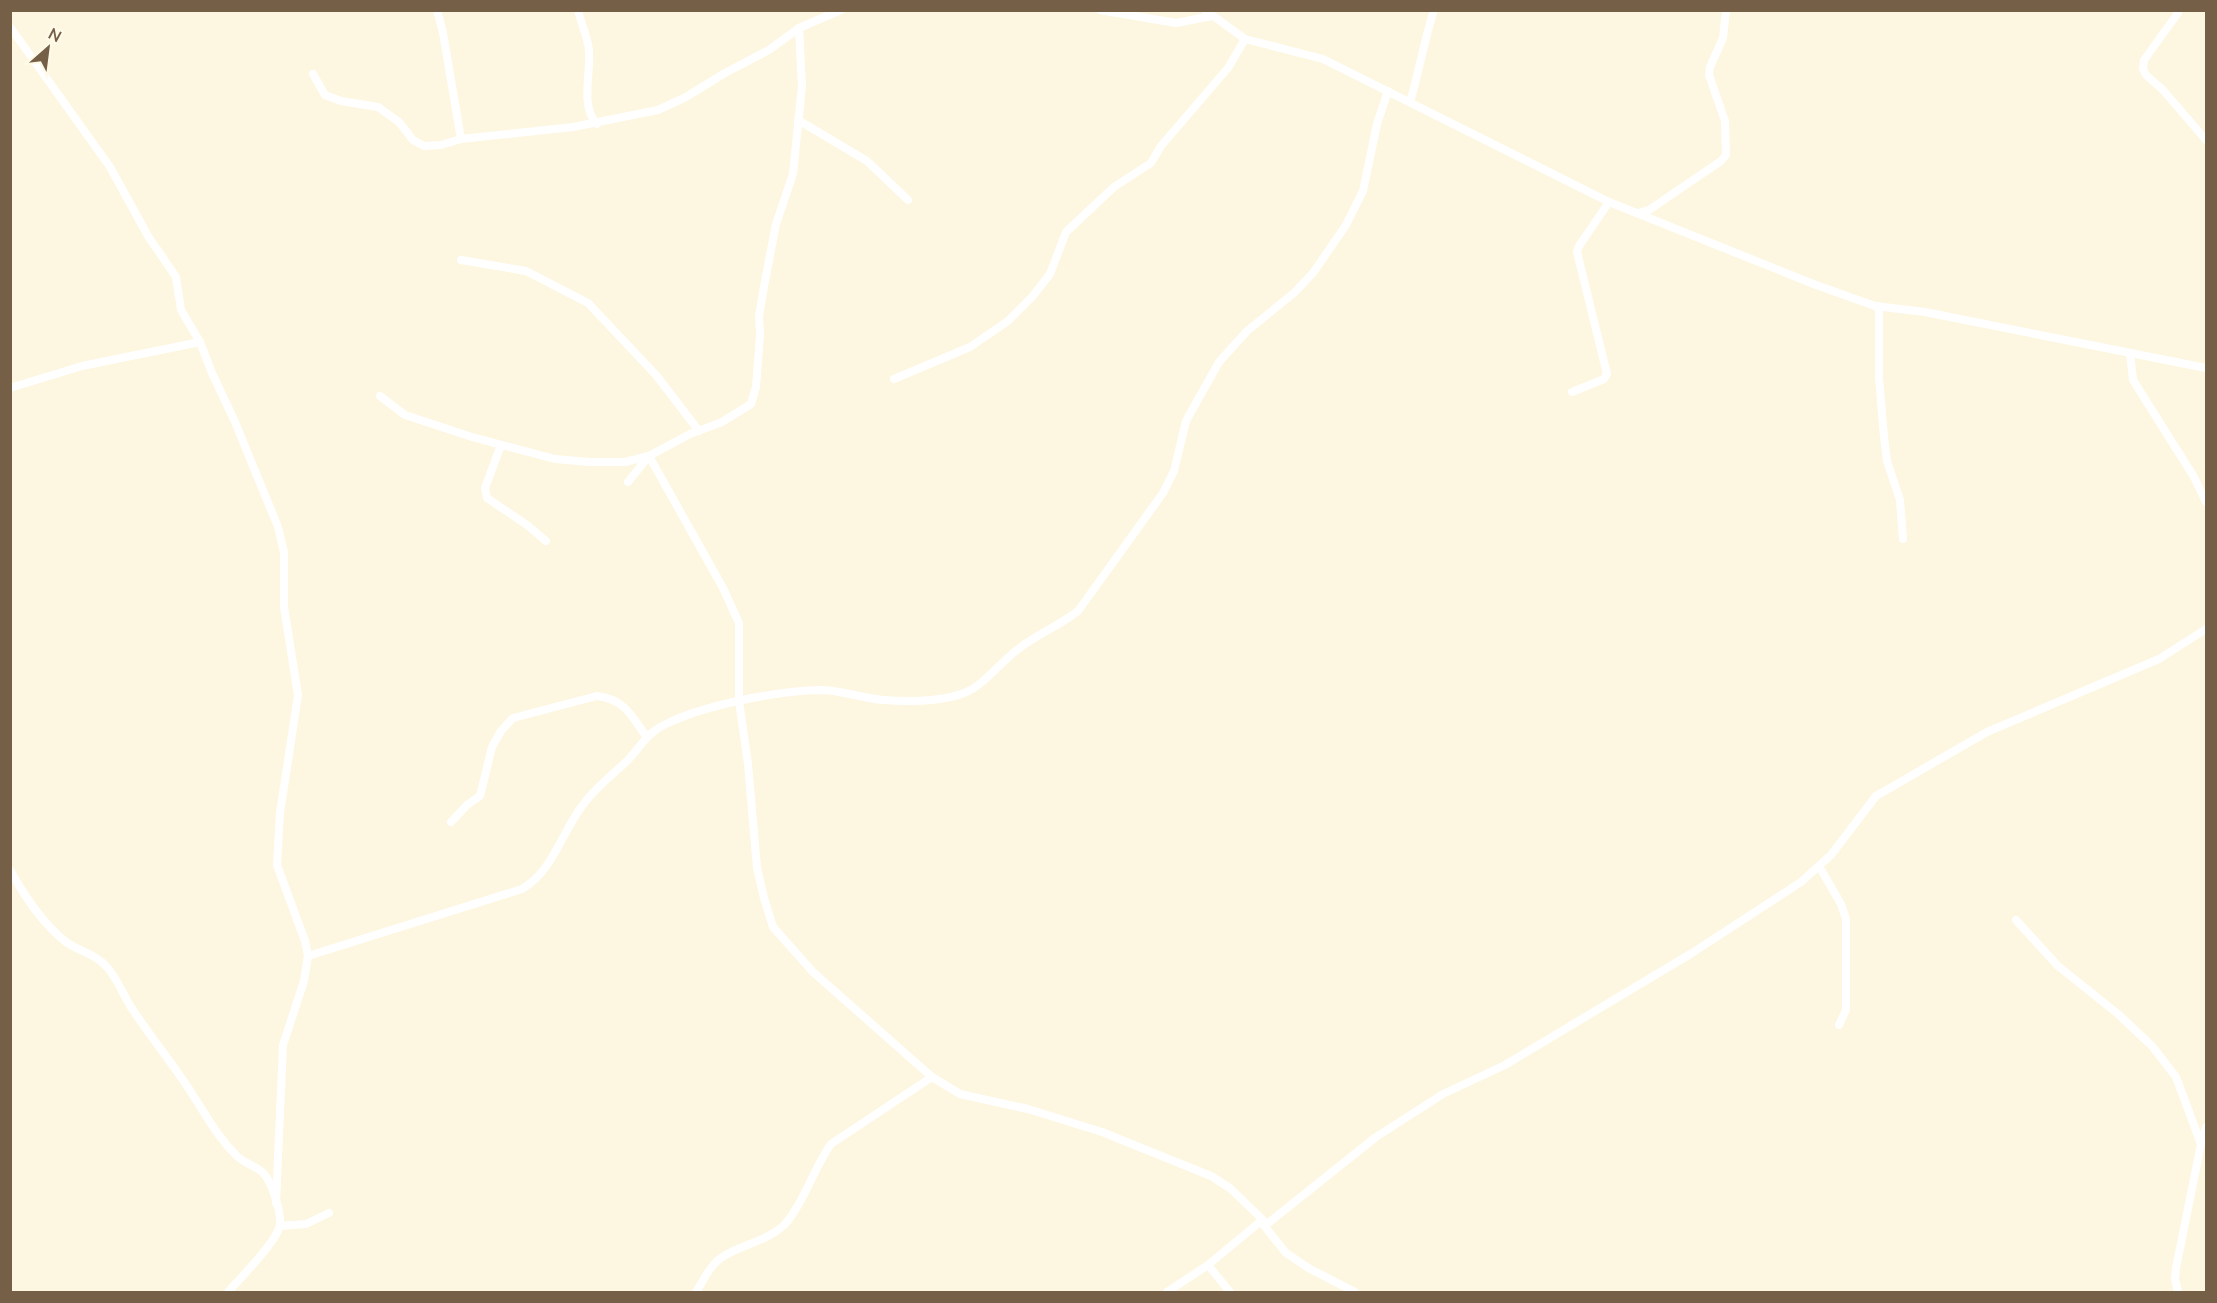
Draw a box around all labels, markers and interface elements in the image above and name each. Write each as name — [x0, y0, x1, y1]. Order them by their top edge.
north arrow — [18, 18, 78, 78]
text: N — [44, 23, 65, 48]

